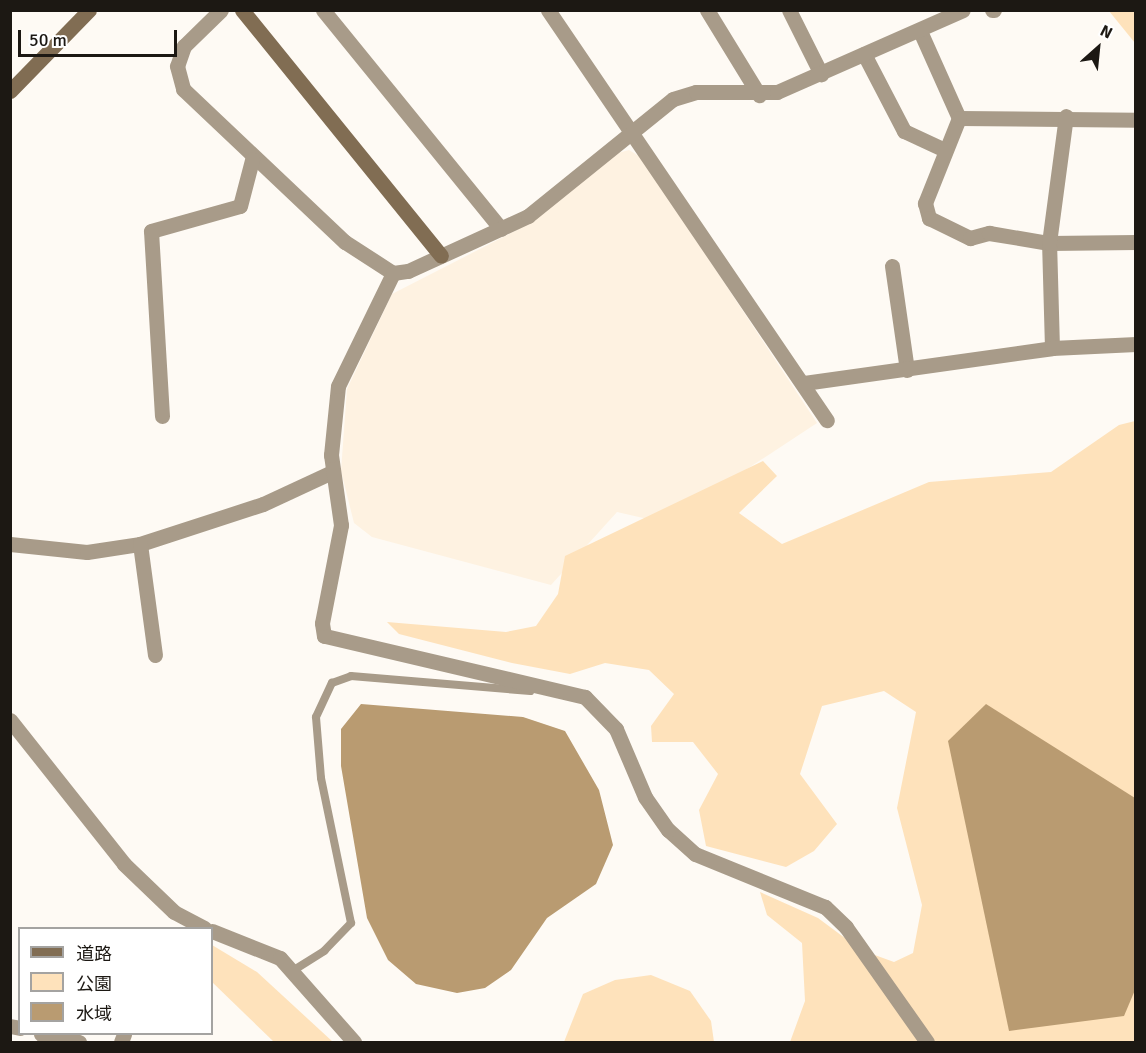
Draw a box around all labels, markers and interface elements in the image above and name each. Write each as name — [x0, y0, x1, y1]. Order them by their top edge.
scale bar — [21, 18, 180, 56]
north arrow — [1068, 18, 1128, 78]
text: N — [1097, 21, 1116, 43]
text: 50 m — [29, 29, 67, 51]
legend — [18, 927, 213, 1035]
text: 道路 — [76, 943, 112, 965]
text: 公園 — [76, 973, 112, 995]
text: 水域 — [76, 1003, 112, 1025]

